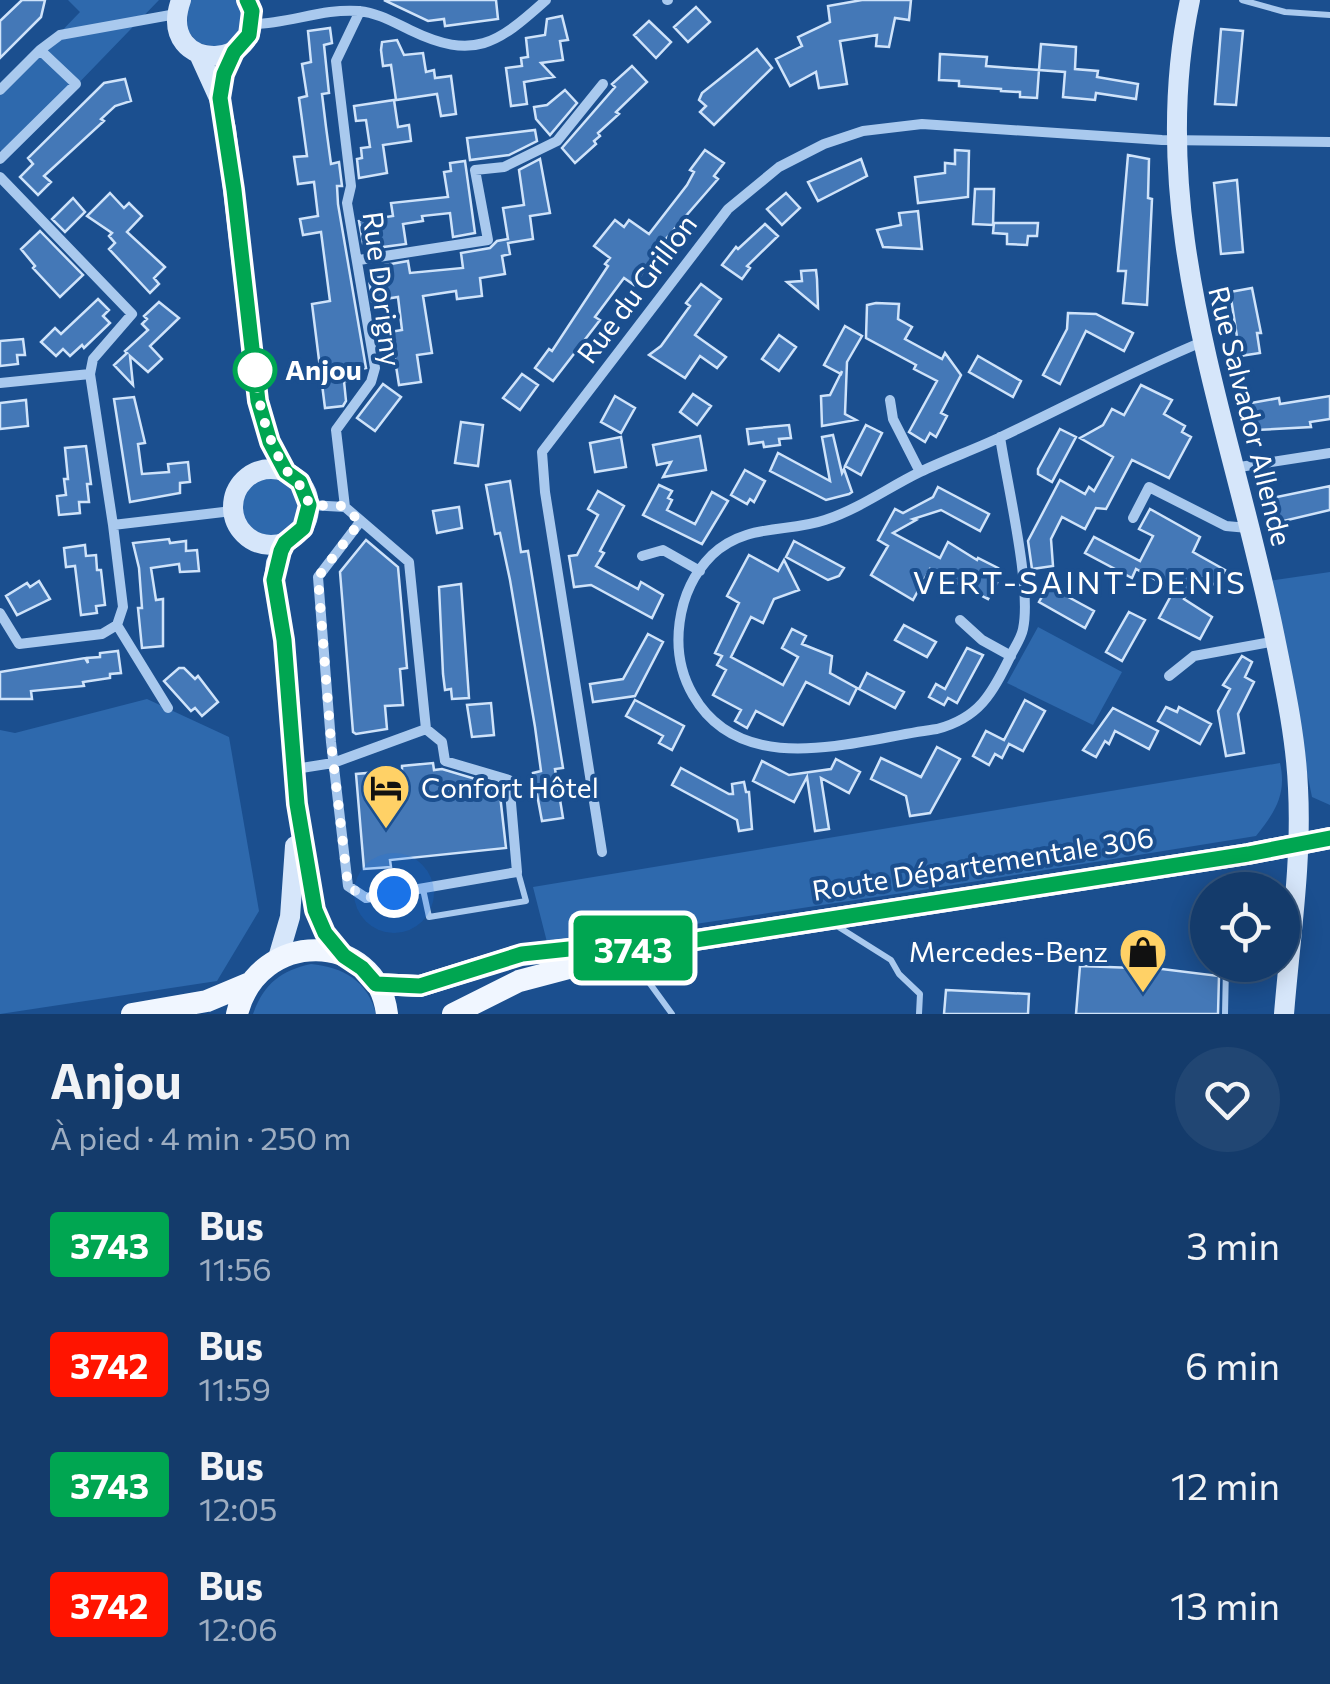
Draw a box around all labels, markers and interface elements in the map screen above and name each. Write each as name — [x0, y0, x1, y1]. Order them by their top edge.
street label: Rue du Grillon — [569, 207, 703, 369]
street label: Rue Dorigny — [357, 210, 409, 368]
street label: Rue Salvador Allende — [1202, 283, 1300, 549]
marker: Anjou — [234, 349, 276, 391]
place label: Anjou — [285, 352, 362, 386]
district label: VERT-SAINT-DENIS — [913, 561, 1247, 601]
hotel icon: Confort Hôtel — [360, 762, 412, 830]
place label: Confort Hôtel — [421, 770, 599, 804]
street label: Route Départementale 306 — [810, 819, 1156, 907]
your location — [369, 868, 419, 918]
map controls — [1190, 872, 1300, 982]
button: locate — [1190, 872, 1300, 982]
line badge: 3743 — [563, 916, 703, 980]
shop icon: Mercedes-Benz — [1117, 926, 1169, 994]
text: 3743 — [593, 927, 673, 970]
place label: Mercedes-Benz — [909, 934, 1108, 968]
button: heart — [1175, 1047, 1280, 1152]
text: Anjou — [50, 1050, 182, 1109]
text: À pied · 4 min · 250 m — [50, 1117, 351, 1157]
text: Bus — [199, 1201, 264, 1248]
text: 3 min — [1186, 1221, 1280, 1268]
text: 3743 — [70, 1223, 149, 1266]
text: 11:56 — [199, 1248, 272, 1288]
text: Bus — [198, 1321, 263, 1368]
text: 6 min — [1185, 1341, 1280, 1388]
text: 3742 — [70, 1343, 148, 1386]
text: 11:59 — [198, 1368, 271, 1408]
text: Bus — [199, 1441, 264, 1488]
text: 12 min — [1171, 1461, 1280, 1508]
text: 3743 — [70, 1463, 149, 1506]
text: 12:05 — [199, 1488, 277, 1528]
text: Bus — [198, 1561, 263, 1608]
text: 13 min — [1170, 1581, 1280, 1628]
text: 3742 — [70, 1583, 148, 1626]
text: 12:06 — [198, 1608, 278, 1648]

